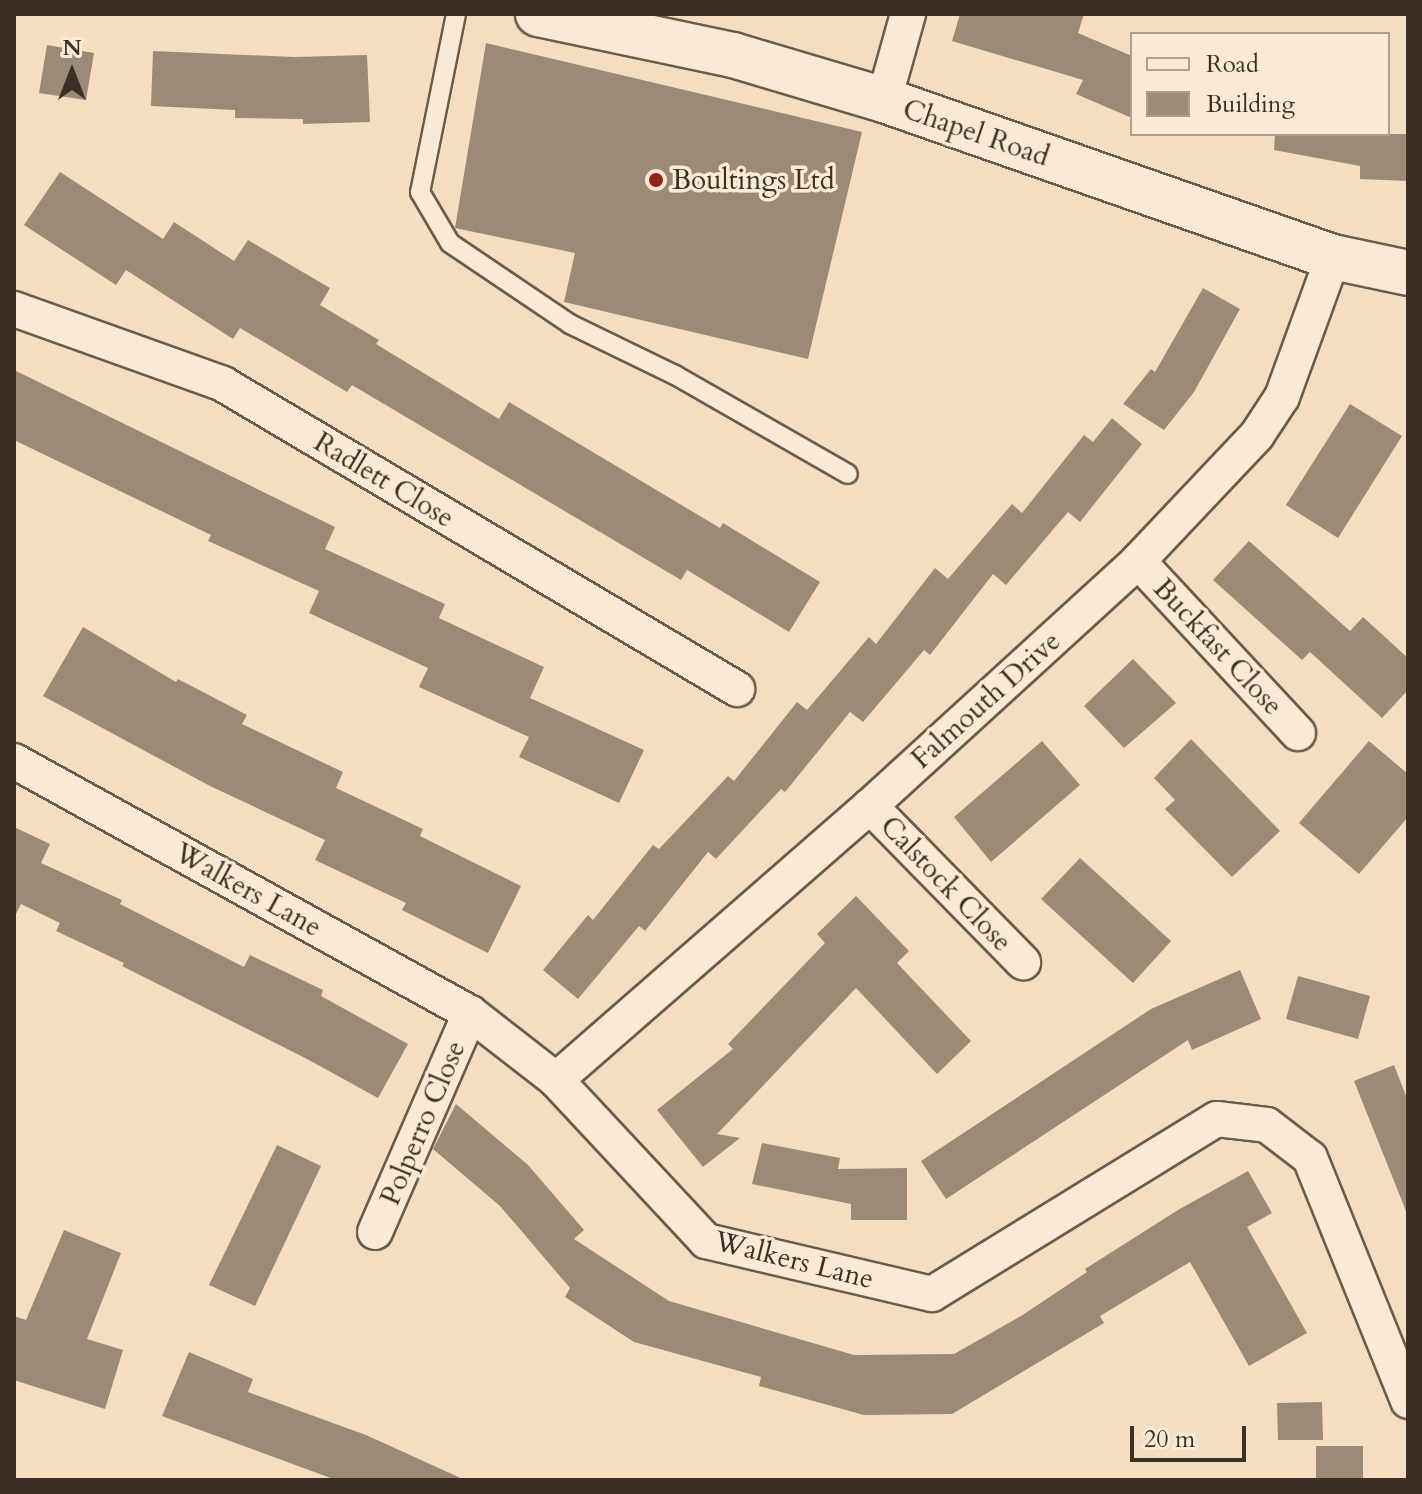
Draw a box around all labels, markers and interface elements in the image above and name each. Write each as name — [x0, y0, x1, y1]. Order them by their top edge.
north arrow — [32, 32, 112, 112]
legend — [1130, 32, 1390, 136]
text: N — [62, 33, 82, 63]
text: Road — [1206, 48, 1259, 81]
text: Building — [1206, 88, 1295, 121]
street label: Chapel Road — [898, 92, 1054, 174]
place label: Boultings Ltd — [672, 163, 835, 197]
marker: Boultings Ltd — [647, 171, 665, 189]
street label: Radlett Close — [308, 425, 460, 535]
street label: Buckfast Close — [1146, 572, 1290, 722]
street label: Falmouth Drive — [905, 624, 1067, 776]
street label: Calstock Close — [873, 809, 1019, 959]
street label: Walkers Lane — [169, 836, 327, 944]
street label: Polperro Close — [373, 1036, 473, 1210]
street label: Walkers Lane — [711, 1224, 877, 1296]
scale bar — [1134, 1410, 1250, 1460]
text: 20 m — [1144, 1423, 1195, 1456]

